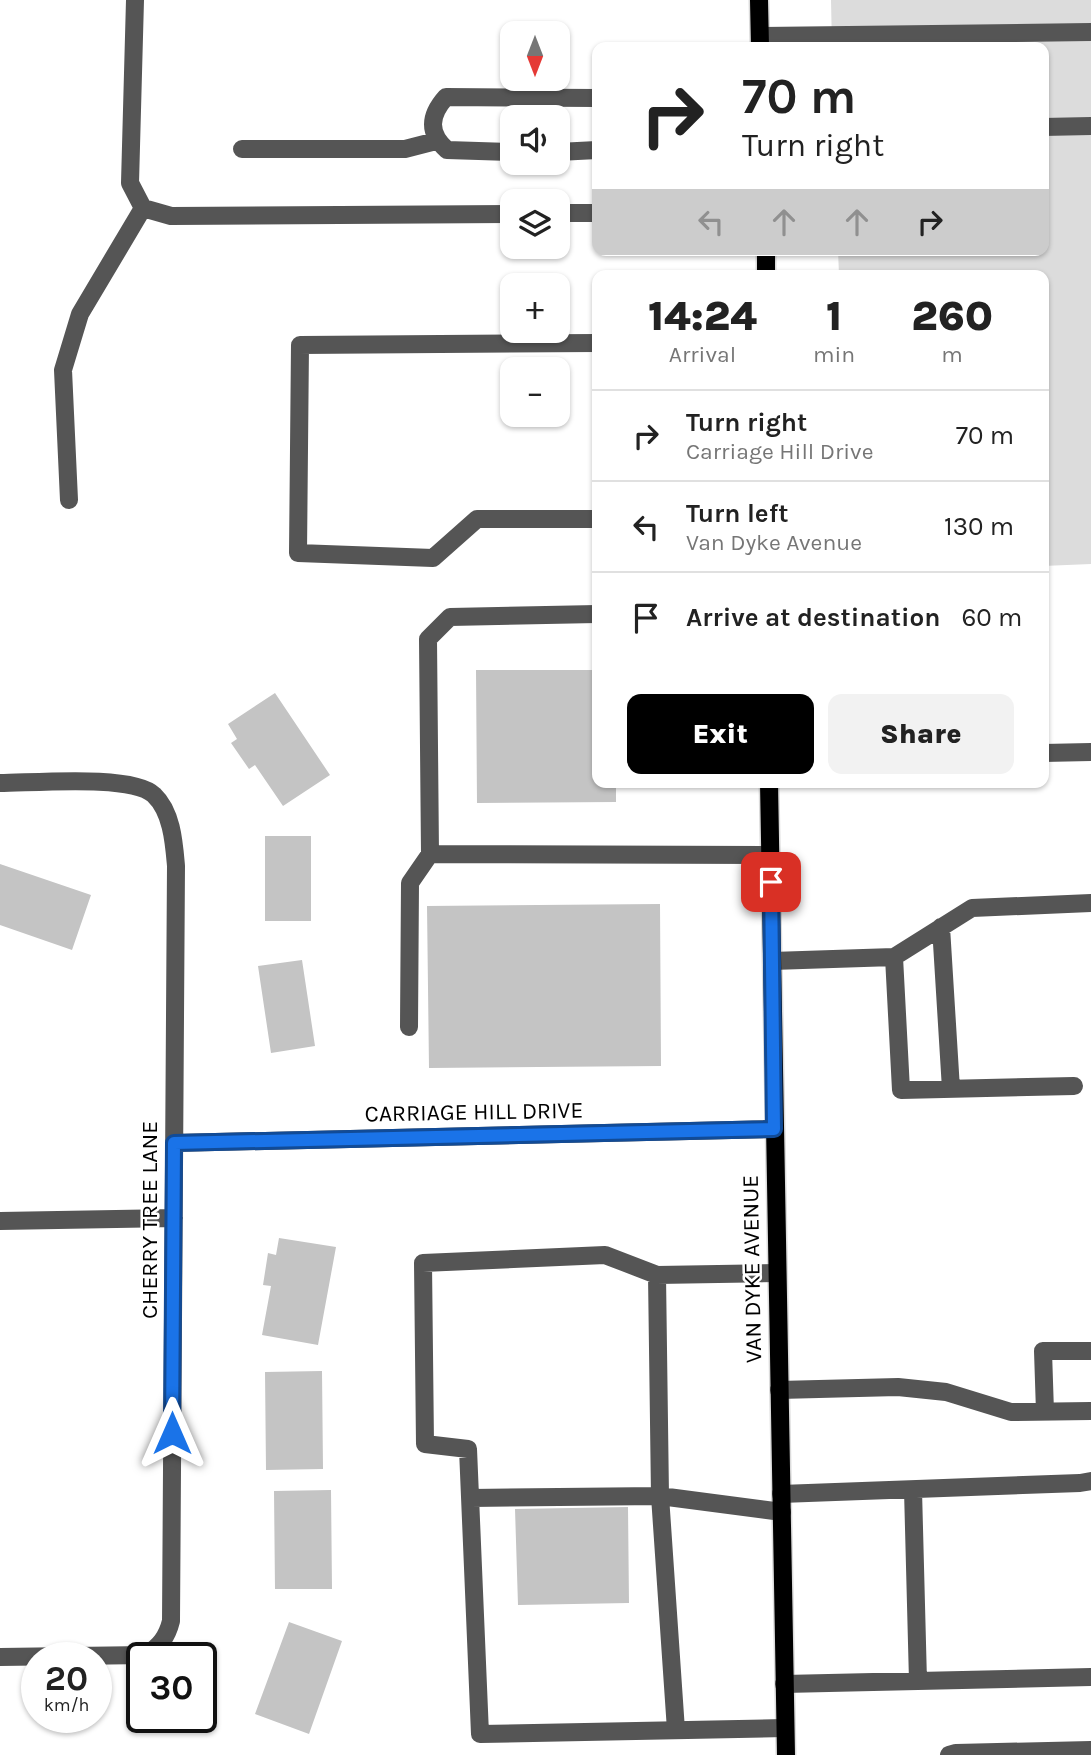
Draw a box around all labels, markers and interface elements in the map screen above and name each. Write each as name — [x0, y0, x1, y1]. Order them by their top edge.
north arrow — [500, 21, 570, 91]
map controls — [500, 21, 570, 427]
text: 70 m — [742, 68, 856, 125]
icon: right — [627, 70, 718, 161]
button: sound — [500, 105, 570, 175]
text: Turn right — [742, 127, 884, 164]
button: layers — [500, 189, 570, 259]
icon: left — [692, 203, 730, 241]
icon: ahead — [765, 203, 803, 241]
icon: ahead — [838, 203, 876, 241]
icon: right — [911, 203, 949, 241]
button: + — [500, 273, 570, 343]
text: 14:24 — [648, 291, 757, 341]
text: 1 — [826, 291, 842, 341]
text: 260 — [911, 291, 993, 341]
text: Arrival — [669, 341, 736, 368]
text: min — [813, 341, 855, 368]
text: m — [941, 341, 963, 368]
button: − — [500, 357, 570, 427]
text: Turn right — [686, 407, 807, 438]
icon: right — [627, 417, 665, 455]
text: 70 m — [956, 420, 1014, 451]
text: Carriage Hill Drive — [686, 438, 873, 465]
text: Turn left — [686, 498, 788, 529]
icon: left — [627, 508, 665, 546]
text: 130 m — [944, 511, 1014, 542]
text: Van Dyke Avenue — [686, 529, 862, 556]
icon: arrive — [627, 599, 665, 637]
text: Arrive at destination — [686, 602, 940, 633]
text: 60 m — [961, 602, 1022, 633]
button: Exit — [627, 694, 814, 774]
button: Share — [828, 694, 1014, 774]
pin — [741, 852, 801, 912]
icon: arrive — [752, 863, 790, 901]
street label: CARRIAGE HILL DRIVE — [364, 1097, 584, 1127]
street label: CHERRY TREE LANE — [136, 1121, 163, 1319]
street label: VAN DYKE AVENUE — [737, 1175, 767, 1363]
position arrow — [135, 1396, 209, 1470]
speed limit sign: 30 — [126, 1642, 217, 1733]
text: 20 — [45, 1658, 88, 1699]
text: km/h — [44, 1694, 89, 1716]

